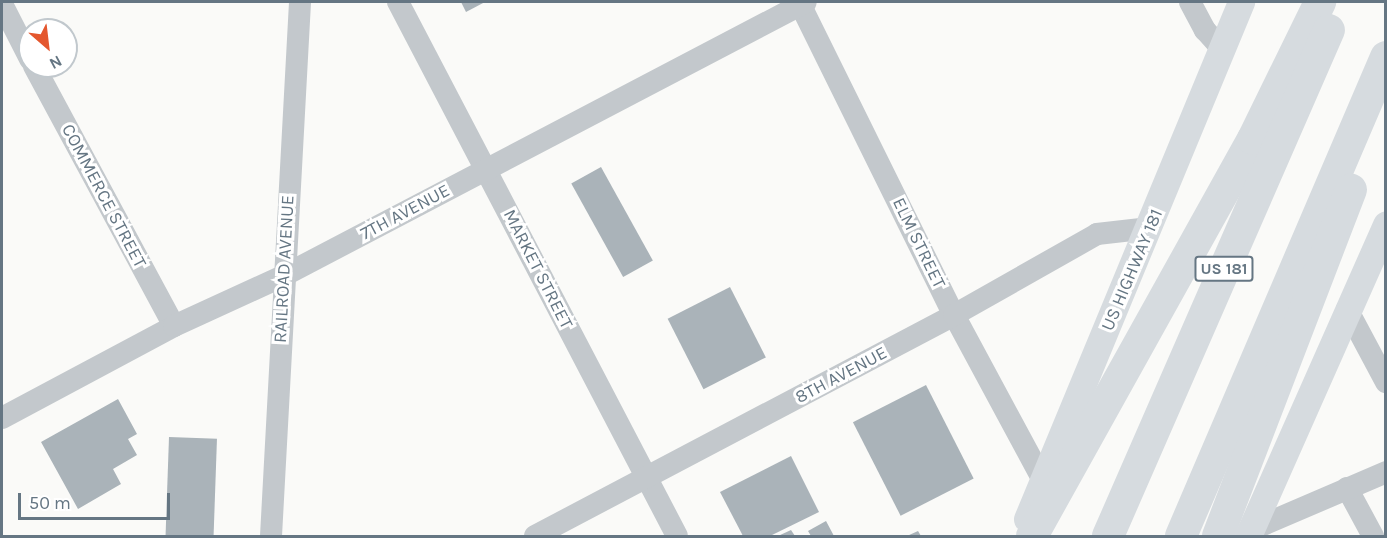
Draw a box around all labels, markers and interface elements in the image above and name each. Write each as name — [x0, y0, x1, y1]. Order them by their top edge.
north arrow — [18, 18, 78, 78]
text: N — [46, 51, 65, 74]
street label: COMMERCE STREET — [57, 120, 151, 272]
street label: 7TH AVENUE — [357, 179, 453, 245]
street label: RAILROAD AVENUE — [269, 194, 299, 344]
street label: ELM STREET — [888, 194, 950, 292]
street label: MARKET STREET — [499, 206, 577, 332]
street label: US HIGHWAY 181 — [1097, 206, 1167, 334]
road number: US 181 — [1194, 256, 1254, 282]
street label: 8TH AVENUE — [792, 342, 890, 408]
scale bar — [21, 481, 172, 519]
text: 50 m — [29, 492, 71, 514]

